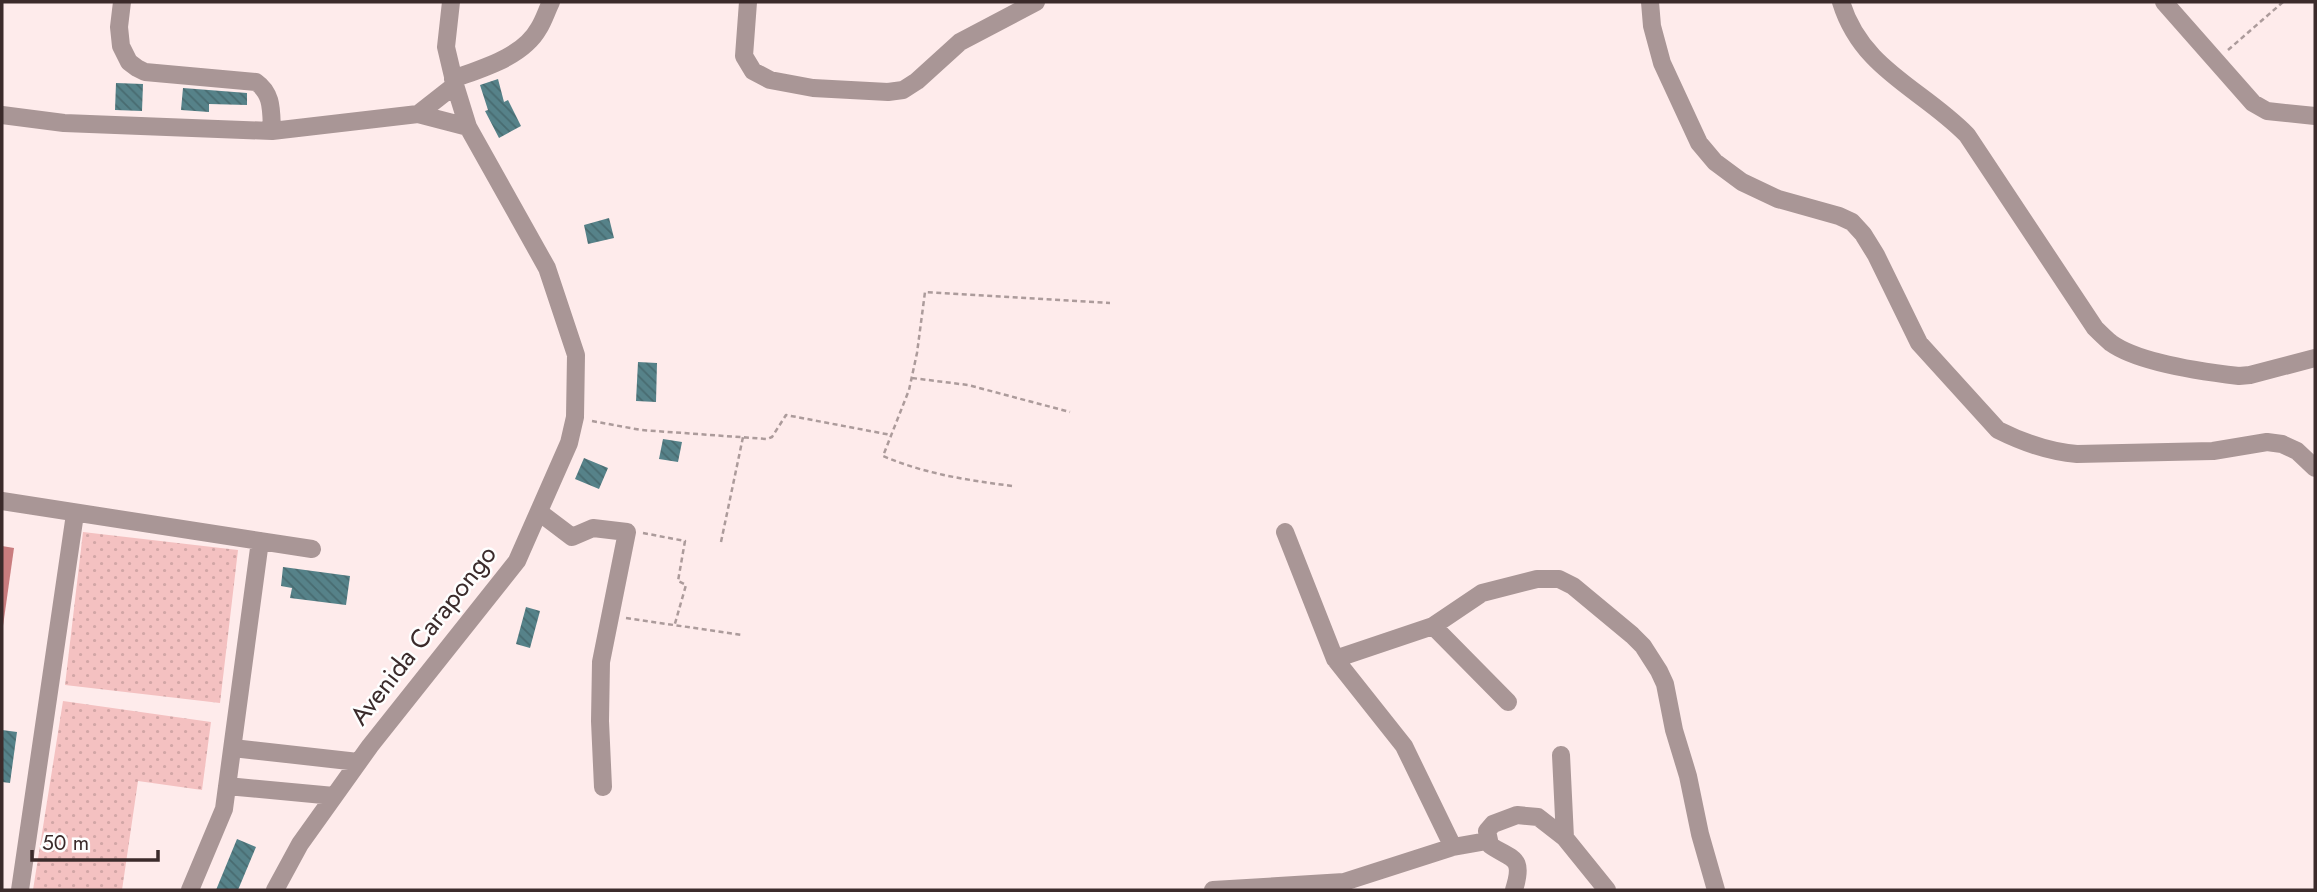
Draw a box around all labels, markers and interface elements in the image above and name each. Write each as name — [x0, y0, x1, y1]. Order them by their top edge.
street label: Avenida Carapongo — [341, 537, 505, 733]
scale bar — [32, 818, 158, 862]
text: 50 m — [42, 828, 89, 858]

